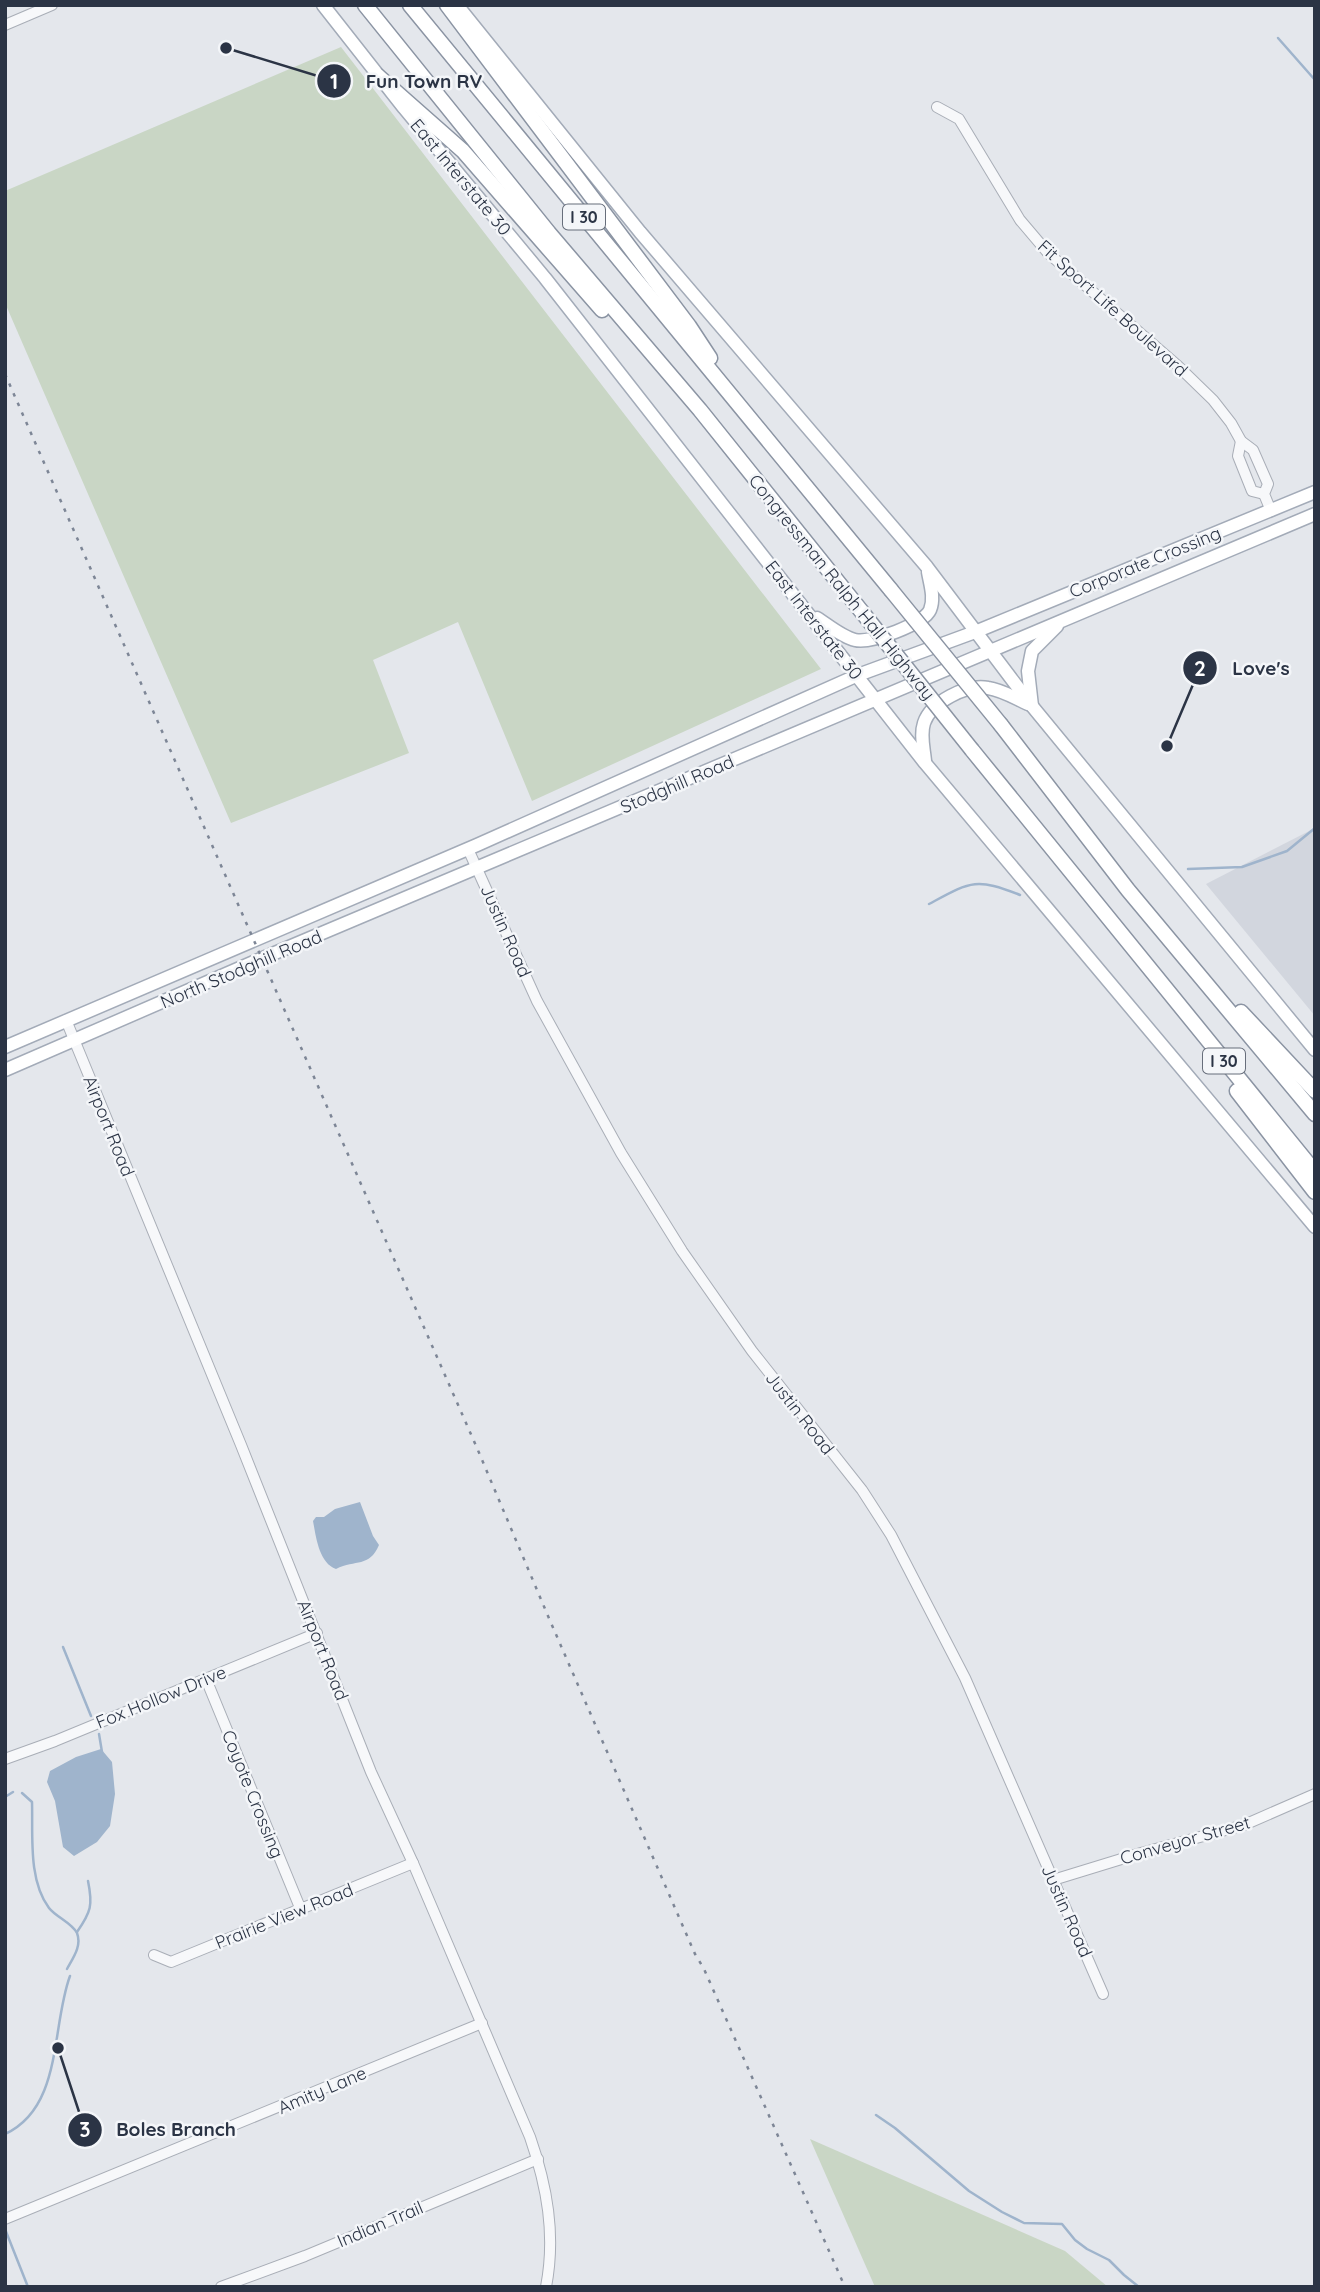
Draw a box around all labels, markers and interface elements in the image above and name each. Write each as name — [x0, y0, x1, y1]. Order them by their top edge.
callout: Fun Town RV — [317, 61, 496, 101]
text: 1 — [330, 68, 338, 94]
text: Fun Town RV — [366, 69, 482, 93]
street label: East Interstate 30 — [405, 114, 517, 240]
road number: I 30 — [563, 204, 605, 230]
street label: Fit Sport Life Boulevard — [1033, 235, 1193, 381]
street label: Congressman Ralph Hall Highway — [744, 469, 940, 705]
street label: Corporate Crossing — [1066, 521, 1224, 603]
street label: East Interstate 30 — [760, 556, 868, 684]
callout: Love's — [1183, 648, 1303, 688]
text: 2 — [1194, 655, 1206, 681]
text: Love's — [1232, 656, 1290, 680]
street label: Stodghill Road — [617, 750, 737, 818]
street label: Justin Road — [475, 881, 537, 981]
street label: North Stodghill Road — [157, 925, 325, 1013]
road number: I 30 — [1203, 1049, 1245, 1074]
street label: Airport Road — [78, 1072, 140, 1180]
street label: Justin Road — [760, 1367, 840, 1459]
street label: Airport Road — [292, 1596, 354, 1704]
street label: Fox Hollow Drive — [92, 1660, 230, 1734]
street label: Coyote Crossing — [217, 1727, 289, 1861]
street label: Conveyor Street — [1117, 1810, 1253, 1870]
street label: Justin Road — [1036, 1861, 1098, 1961]
street label: Prairie View Road — [211, 1878, 357, 1954]
street label: Amity Lane — [274, 2061, 370, 2119]
callout: Boles Branch — [67, 2110, 250, 2150]
text: 3 — [79, 2116, 91, 2142]
text: Boles Branch — [116, 2117, 236, 2141]
street label: Indian Trail — [333, 2196, 427, 2252]

